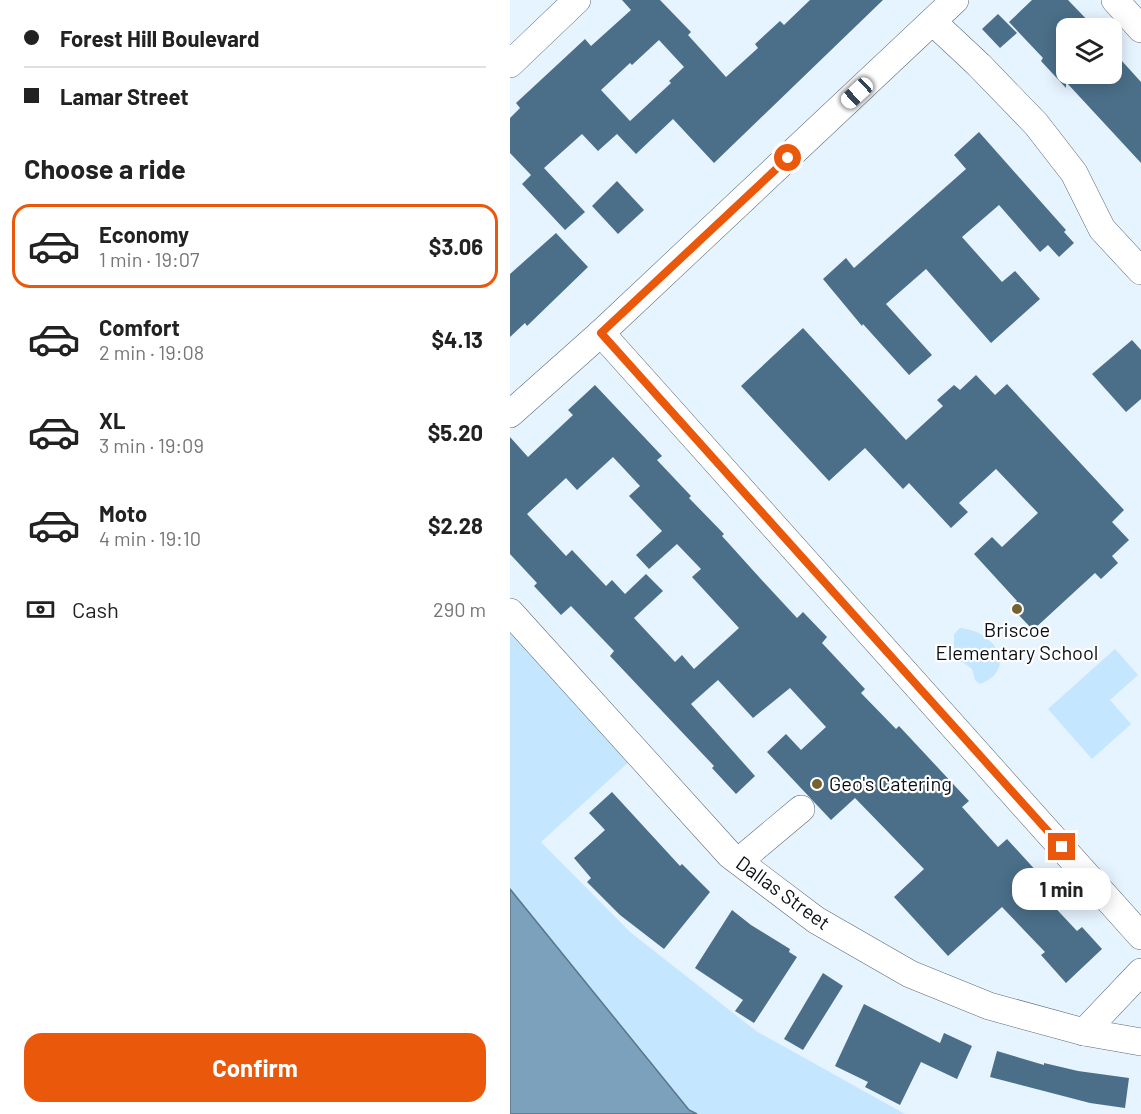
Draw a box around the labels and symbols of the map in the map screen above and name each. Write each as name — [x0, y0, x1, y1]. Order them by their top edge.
car — [838, 74, 876, 112]
route start — [774, 144, 801, 171]
marker: Briscoe Elementary School — [1010, 602, 1024, 616]
place label: Briscoe Elementary School — [936, 617, 1098, 664]
place label: Geo's Catering — [829, 771, 952, 795]
marker: Geo's Catering — [810, 777, 824, 791]
route end — [1048, 833, 1075, 860]
street label: Dallas Street — [732, 850, 835, 934]
callout: 1 min — [1012, 868, 1112, 910]

